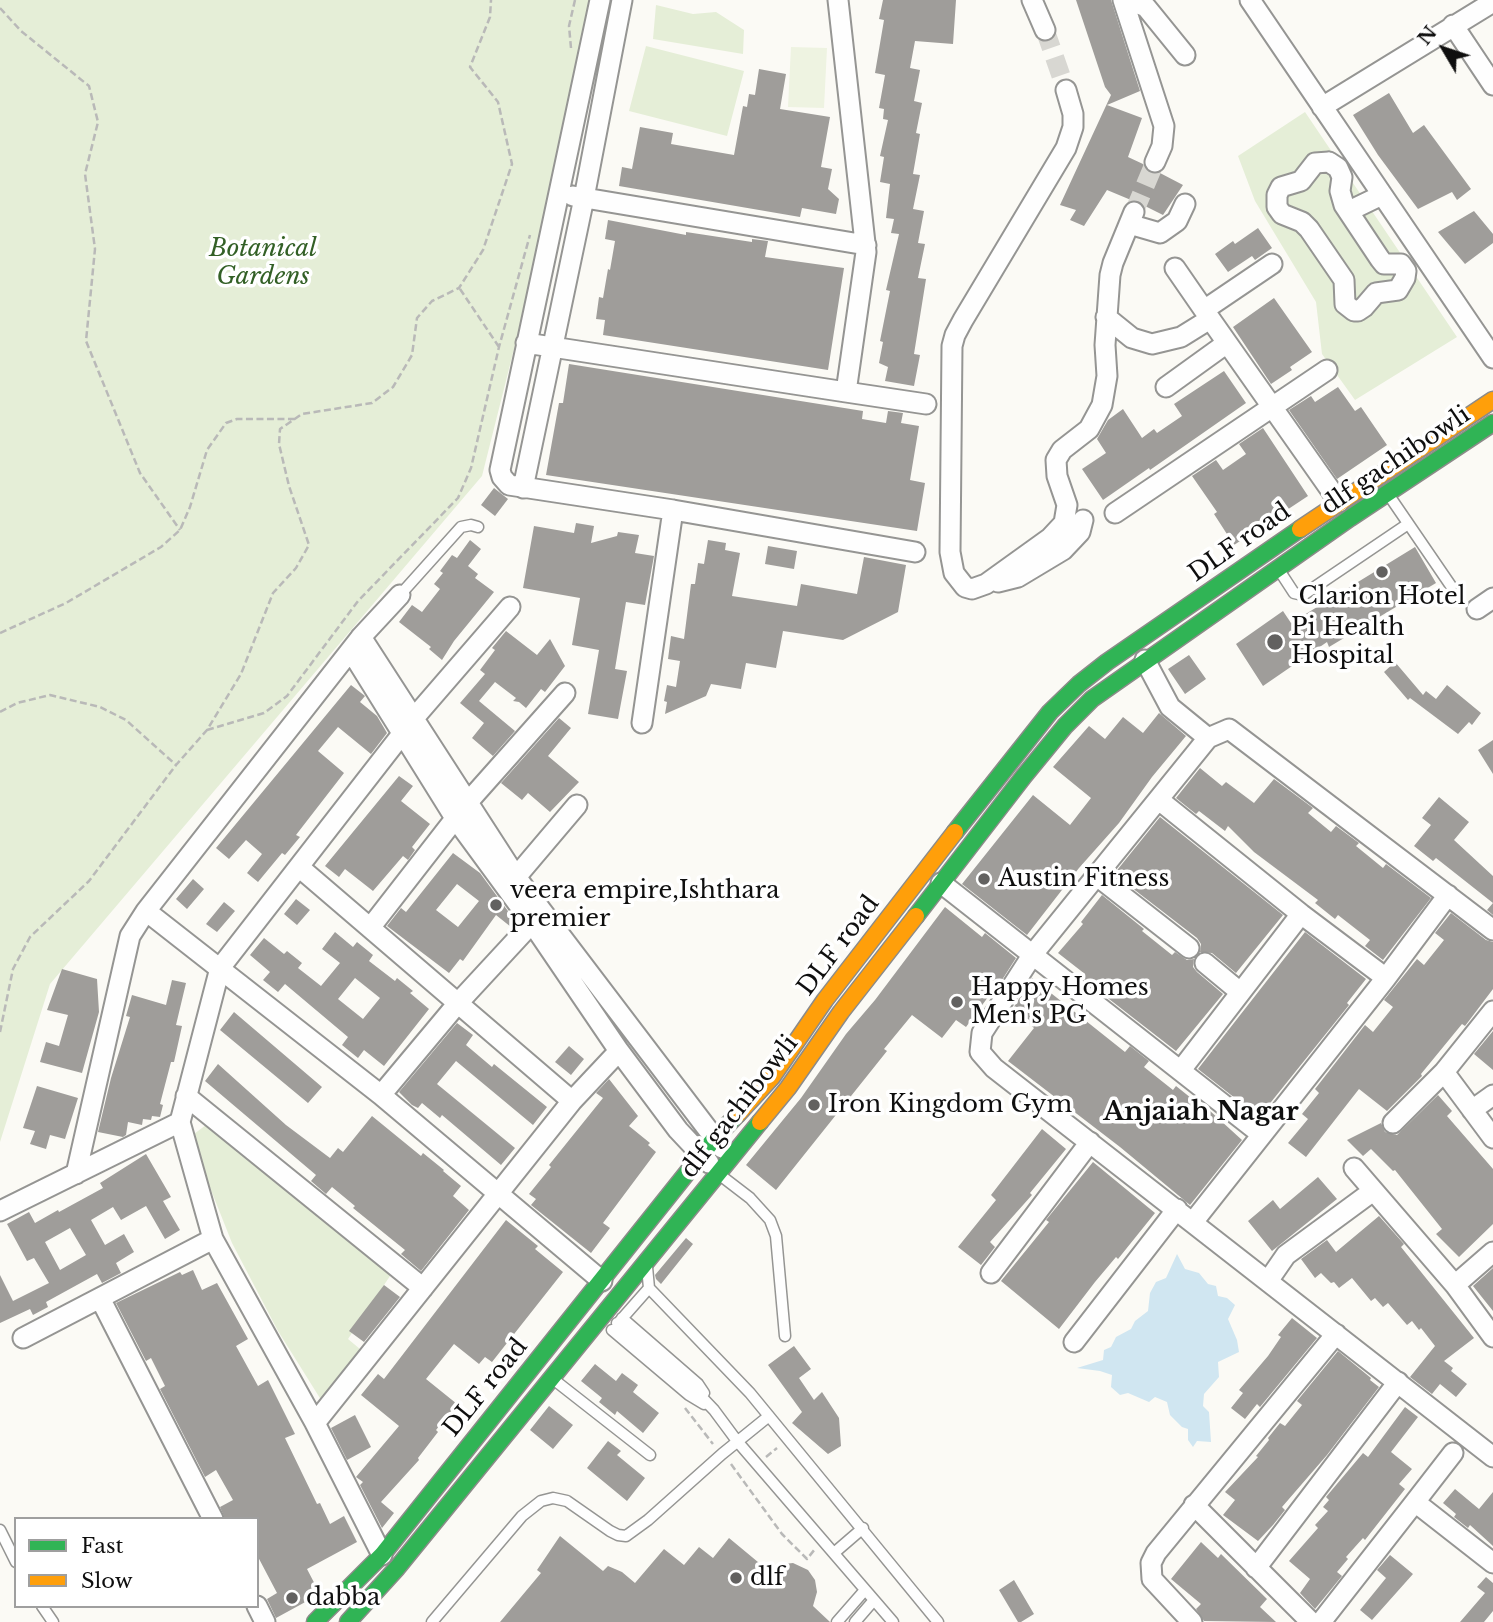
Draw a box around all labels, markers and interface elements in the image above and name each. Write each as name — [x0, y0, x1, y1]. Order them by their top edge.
north arrow — [1409, 14, 1479, 84]
text: N — [1413, 21, 1442, 50]
park label: Botanical Gardens — [209, 235, 317, 291]
street label: dlf gachibowli — [1316, 401, 1476, 521]
street label: DLF road — [1184, 497, 1296, 589]
marker: Clarion Hotel — [1374, 564, 1390, 580]
place label: Clarion Hotel — [1299, 583, 1465, 611]
place label: Pi Health Hospital — [1291, 614, 1405, 670]
marker: Pi Health Hospital — [1265, 632, 1285, 652]
place label: Austin Fitness — [998, 865, 1169, 893]
marker: Austin Fitness — [976, 871, 992, 887]
place label: veera empire,Ishthara premier — [510, 877, 780, 933]
street label: DLF road — [792, 890, 886, 1002]
marker: veera empire,Ishthara premier — [488, 897, 504, 913]
place label: Happy Homes Men's PG — [971, 974, 1149, 1030]
marker: Happy Homes Men's PG — [949, 994, 965, 1010]
street label: dlf gachibowli — [675, 1030, 805, 1184]
place label: Iron Kingdom Gym — [828, 1091, 1072, 1119]
marker: Iron Kingdom Gym — [806, 1097, 822, 1113]
district label: Anjaiah Nagar — [1103, 1097, 1299, 1129]
street label: DLF road — [438, 1333, 534, 1443]
legend — [14, 1517, 259, 1608]
text: Fast — [81, 1533, 123, 1559]
place label: dlf — [750, 1564, 784, 1592]
text: Slow — [81, 1568, 133, 1594]
marker: dlf — [728, 1570, 744, 1586]
place label: dabba — [306, 1584, 380, 1612]
marker: dabba — [284, 1590, 300, 1606]

